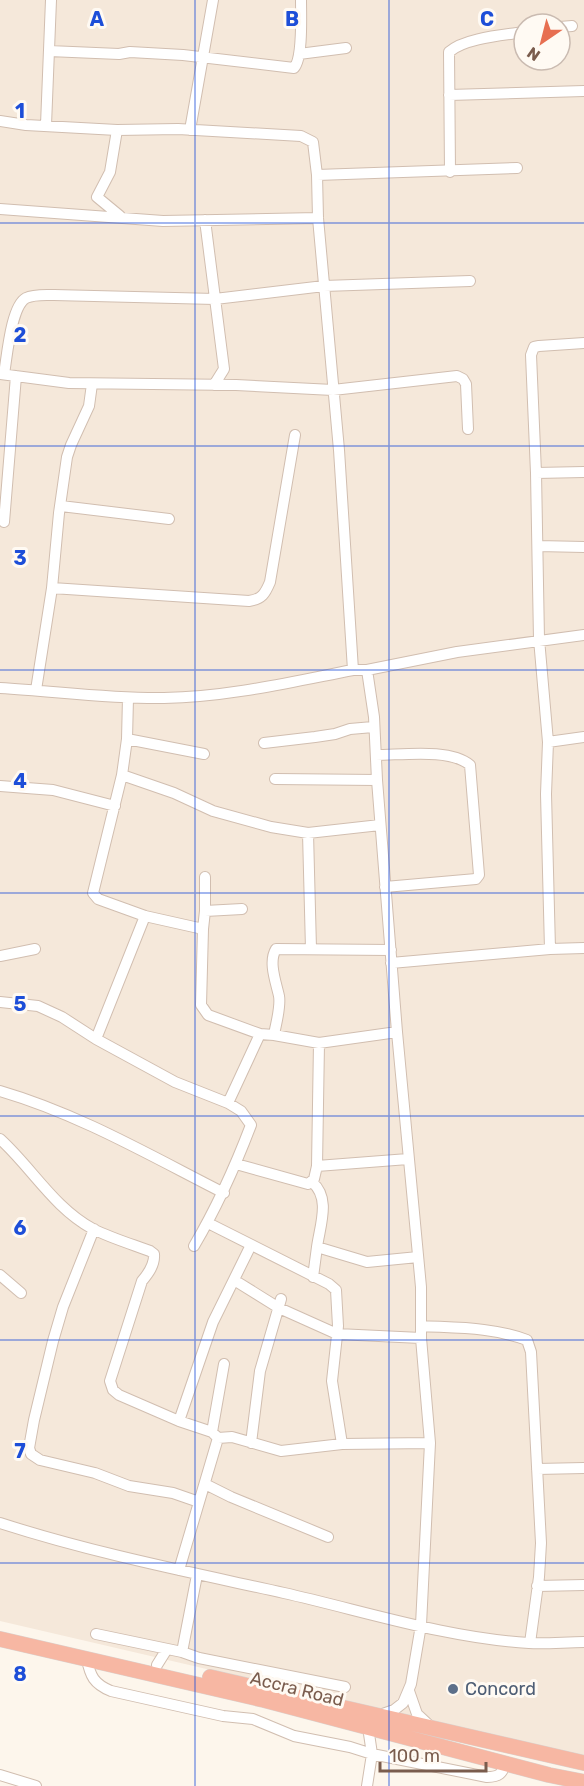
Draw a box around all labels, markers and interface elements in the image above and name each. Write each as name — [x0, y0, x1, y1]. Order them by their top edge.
text: A — [90, 7, 105, 31]
text: B — [285, 7, 299, 31]
text: C — [480, 7, 494, 31]
north arrow — [512, 12, 572, 72]
text: N — [524, 43, 544, 65]
text: 1 — [15, 99, 25, 123]
text: 2 — [14, 323, 27, 347]
text: 3 — [13, 546, 27, 570]
text: 4 — [13, 769, 27, 793]
text: 5 — [14, 992, 27, 1016]
text: 6 — [13, 1216, 27, 1240]
text: 7 — [14, 1439, 26, 1463]
text: 8 — [13, 1662, 27, 1686]
street label: Accra Road — [248, 1667, 346, 1711]
place label: Concord — [465, 1678, 536, 1700]
marker: Concord — [446, 1682, 460, 1696]
scale bar — [380, 1735, 486, 1773]
text: 100 m — [389, 1745, 440, 1767]

